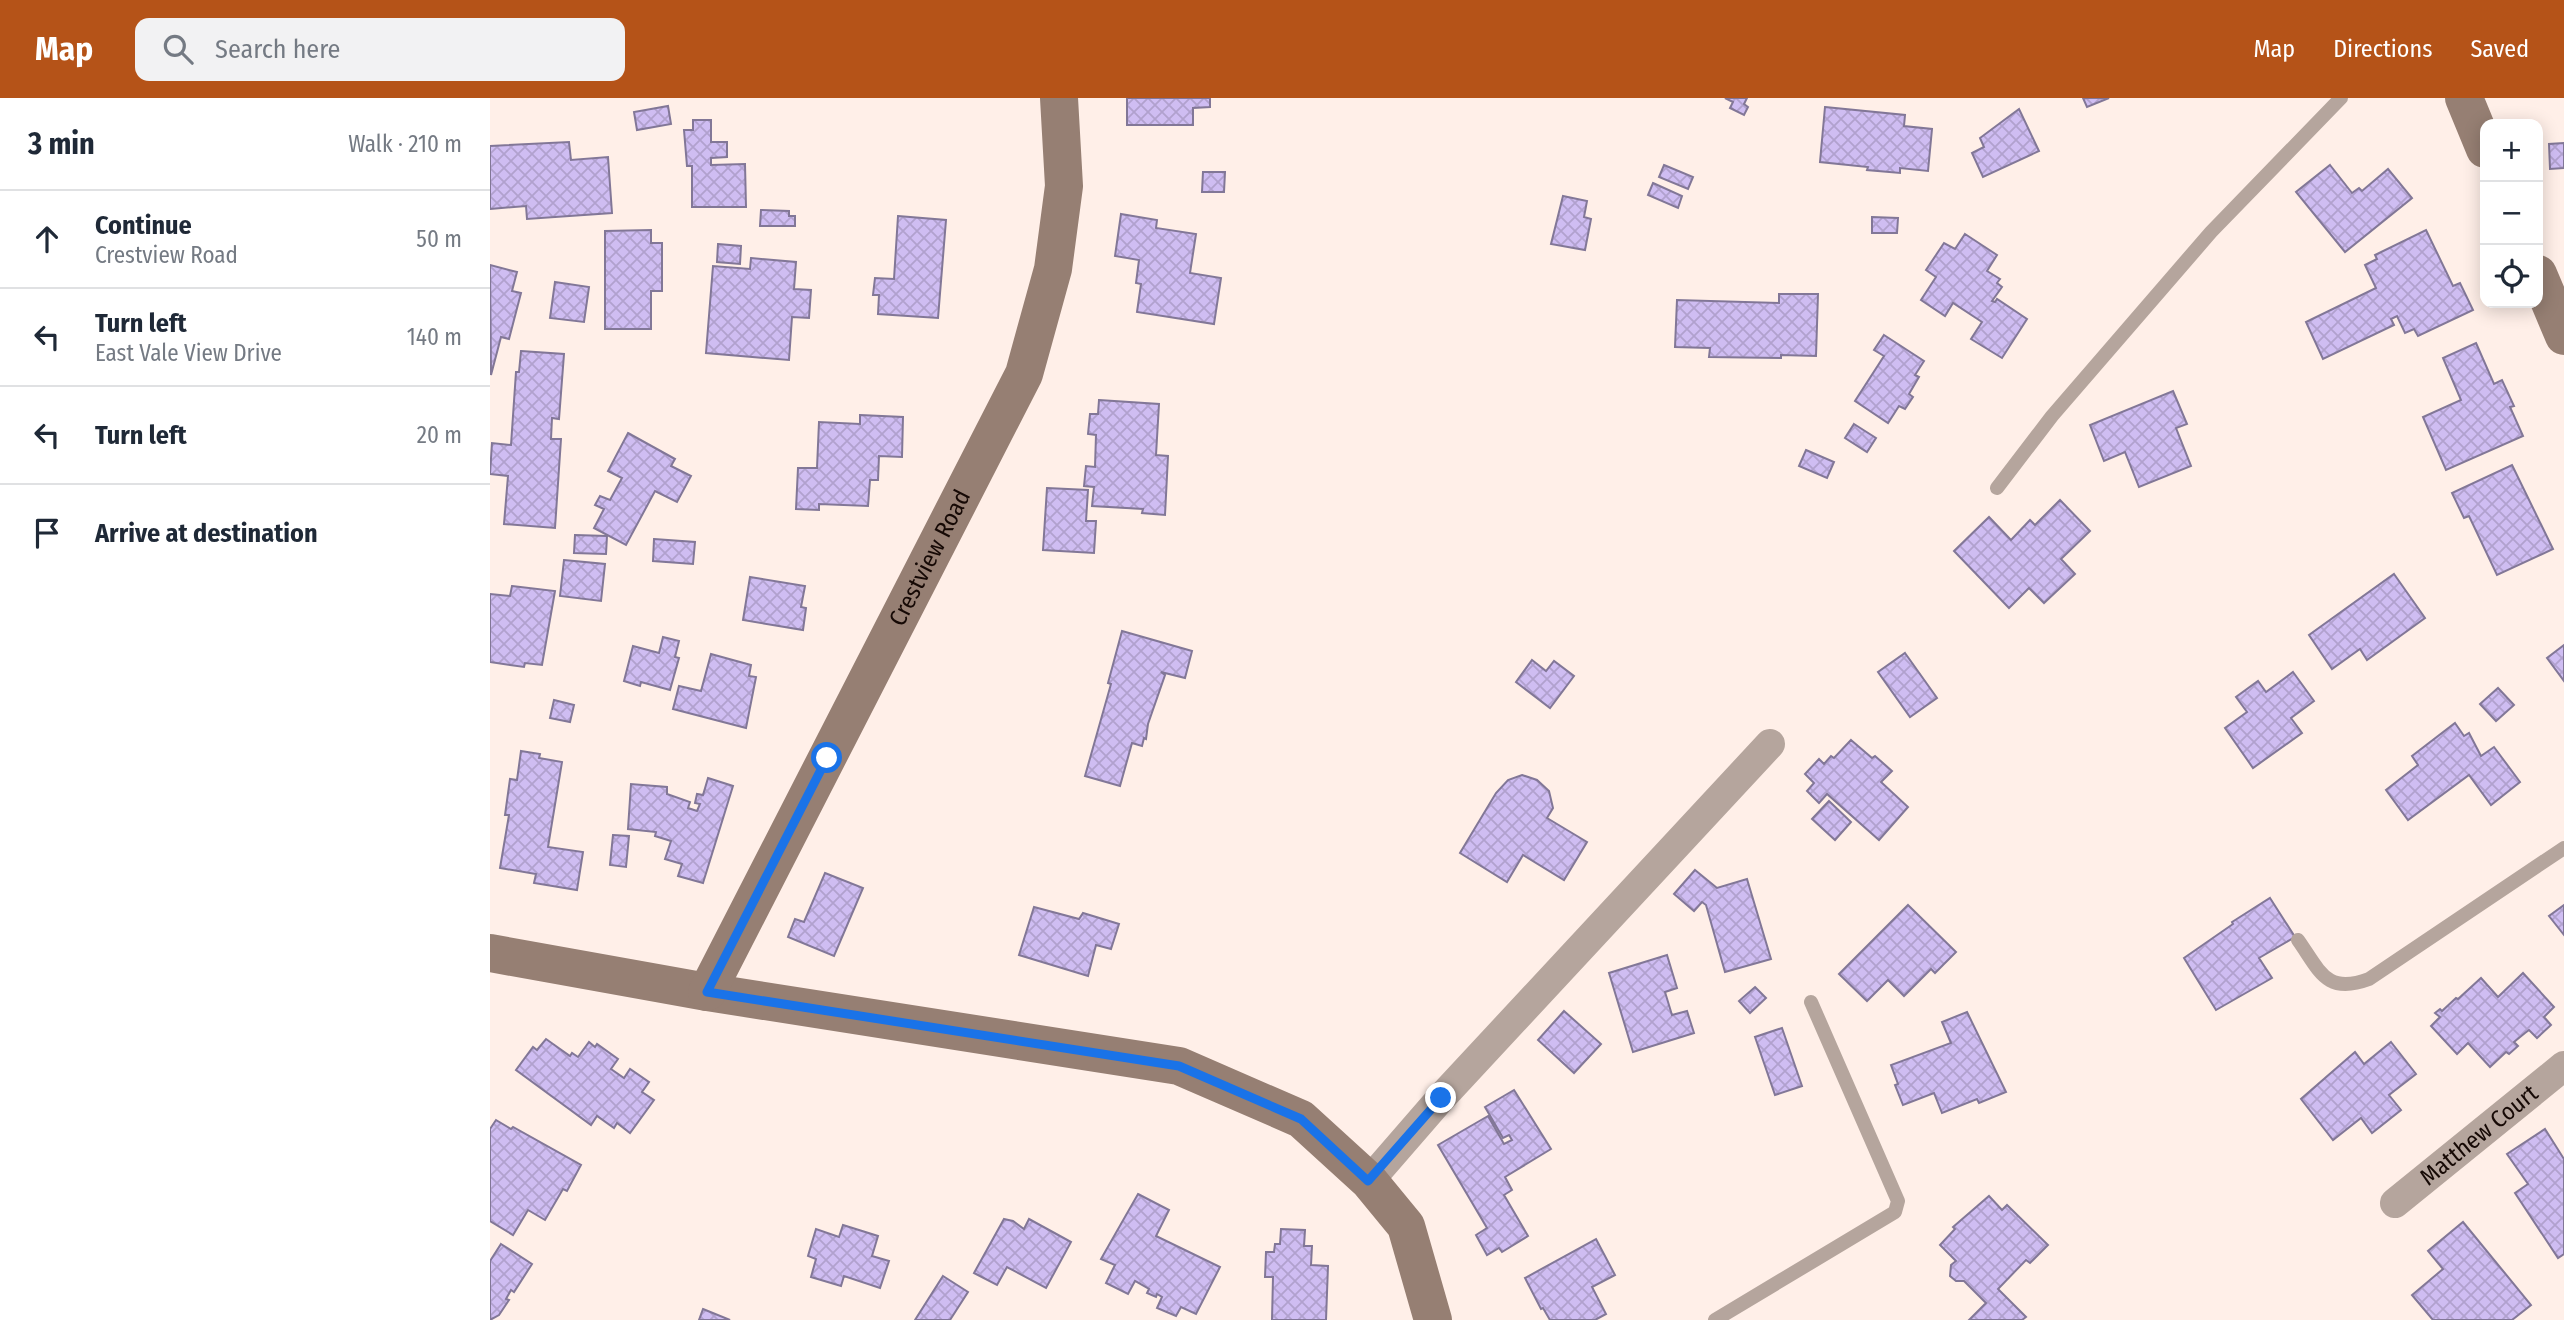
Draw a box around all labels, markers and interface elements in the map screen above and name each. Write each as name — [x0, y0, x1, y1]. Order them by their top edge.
search box — [135, 18, 625, 81]
text: Map — [35, 29, 93, 69]
icon: search — [159, 30, 197, 68]
text: Search here — [215, 34, 340, 65]
text: Map — [2254, 35, 2295, 63]
text: Directions — [2333, 35, 2432, 63]
text: Saved — [2470, 35, 2529, 63]
map controls — [2480, 119, 2543, 308]
button: + — [2480, 119, 2543, 182]
text: 3 min — [28, 126, 95, 162]
text: Walk · 210 m — [348, 130, 462, 158]
button: − — [2480, 182, 2543, 245]
text: Continue — [95, 210, 192, 241]
icon: ahead — [28, 220, 66, 258]
text: 50 m — [416, 225, 462, 253]
text: Crestview Road — [95, 241, 238, 269]
button: locate — [2480, 245, 2543, 308]
text: Turn left — [95, 308, 187, 339]
icon: left — [28, 318, 66, 356]
text: 140 m — [407, 323, 462, 351]
text: East Vale View Drive — [95, 339, 282, 367]
icon: left — [28, 416, 66, 454]
text: Turn left — [95, 420, 187, 451]
text: 20 m — [417, 421, 462, 449]
street label: Crestview Road — [883, 485, 976, 631]
icon: arrive — [28, 514, 66, 552]
text: Arrive at destination — [95, 518, 318, 549]
route start — [811, 742, 842, 773]
street label: Matthew Court — [2414, 1079, 2544, 1191]
route end — [1425, 1082, 1456, 1113]

